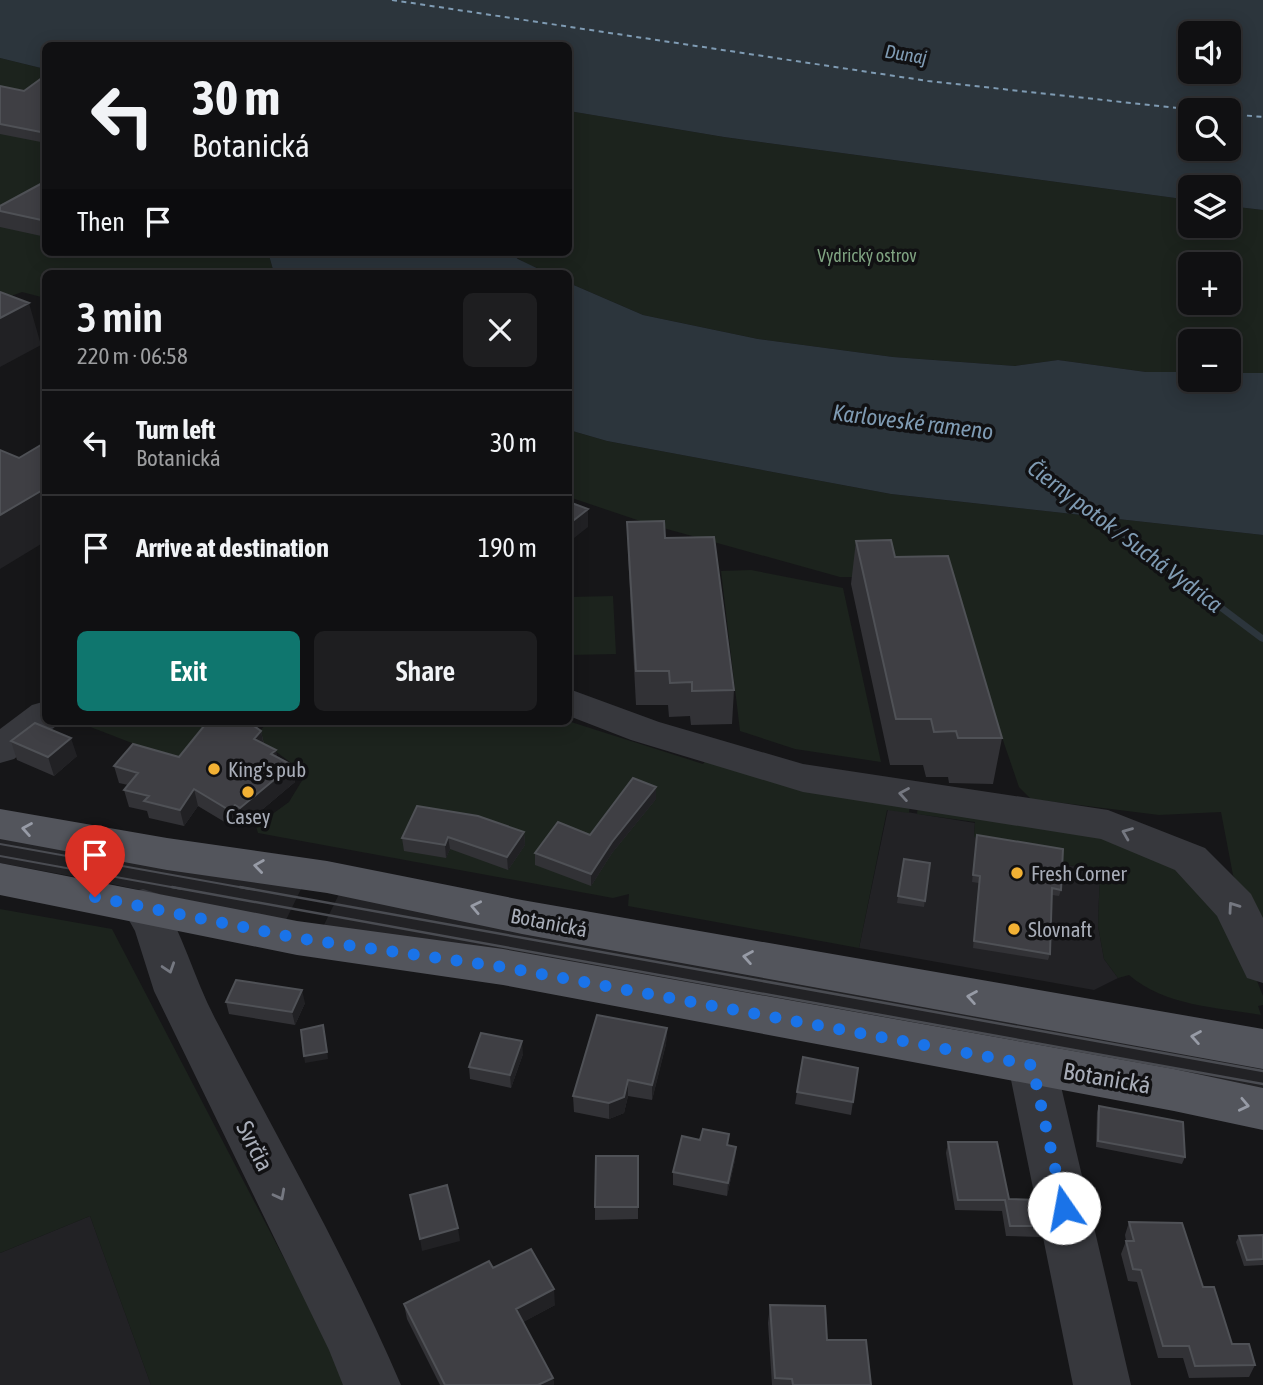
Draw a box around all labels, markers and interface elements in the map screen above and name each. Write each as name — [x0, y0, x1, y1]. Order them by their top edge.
map controls — [1178, 21, 1241, 392]
button: sound — [1178, 21, 1241, 84]
water label: Dunaj — [883, 40, 929, 68]
text: 30 m — [192, 69, 280, 125]
icon: left — [77, 70, 168, 161]
button: search — [1178, 98, 1241, 161]
text: Botanická — [192, 127, 310, 164]
button: layers — [1178, 175, 1241, 238]
icon: arrive — [139, 203, 177, 241]
text: Then — [77, 207, 125, 237]
park label: Vydrický ostrov — [817, 245, 917, 266]
button: + — [1178, 252, 1241, 315]
text: 3 min — [77, 293, 163, 341]
button: close — [463, 293, 537, 367]
button: − — [1178, 329, 1241, 392]
text: 220 m · 06:58 — [77, 343, 188, 369]
water label: Karloveské rameno — [831, 399, 995, 445]
text: Turn left — [136, 415, 216, 445]
icon: left — [77, 424, 115, 462]
text: 30 m — [490, 428, 537, 458]
text: Botanická — [136, 445, 221, 471]
water label: Čierny potok / Suchá Vydrica — [1023, 454, 1228, 618]
icon: arrive — [77, 529, 115, 567]
text: Arrive at destination — [136, 533, 329, 563]
text: 190 m — [478, 533, 537, 563]
button: Exit — [77, 631, 300, 711]
button: Share — [314, 631, 537, 711]
place label: King's pub — [228, 757, 306, 781]
marker: King's pub — [206, 761, 222, 777]
marker: Casey — [240, 784, 256, 800]
one-way arrow — [898, 787, 910, 802]
place label: Casey — [226, 804, 271, 828]
one-way arrow — [21, 822, 33, 837]
pin — [65, 825, 125, 897]
one-way arrow — [1122, 827, 1134, 841]
icon: arrive — [76, 836, 114, 874]
one-way arrow — [253, 859, 265, 874]
place label: Fresh Corner — [1031, 861, 1127, 885]
marker: Fresh Corner — [1009, 865, 1025, 881]
one-way arrow — [470, 901, 482, 916]
one-way arrow — [1229, 902, 1242, 915]
street label: Botanická — [509, 903, 589, 941]
place label: Slovnaft — [1028, 917, 1092, 941]
marker: Slovnaft — [1006, 921, 1022, 937]
one-way arrow — [742, 951, 754, 966]
one-way arrow — [161, 962, 176, 974]
one-way arrow — [966, 990, 978, 1005]
one-way arrow — [1190, 1030, 1202, 1045]
street label: Botanická — [1061, 1057, 1153, 1099]
one-way arrow — [1238, 1097, 1250, 1111]
street label: Svrčia — [231, 1117, 279, 1175]
position arrow — [1027, 1171, 1101, 1245]
one-way arrow — [271, 1187, 285, 1200]

